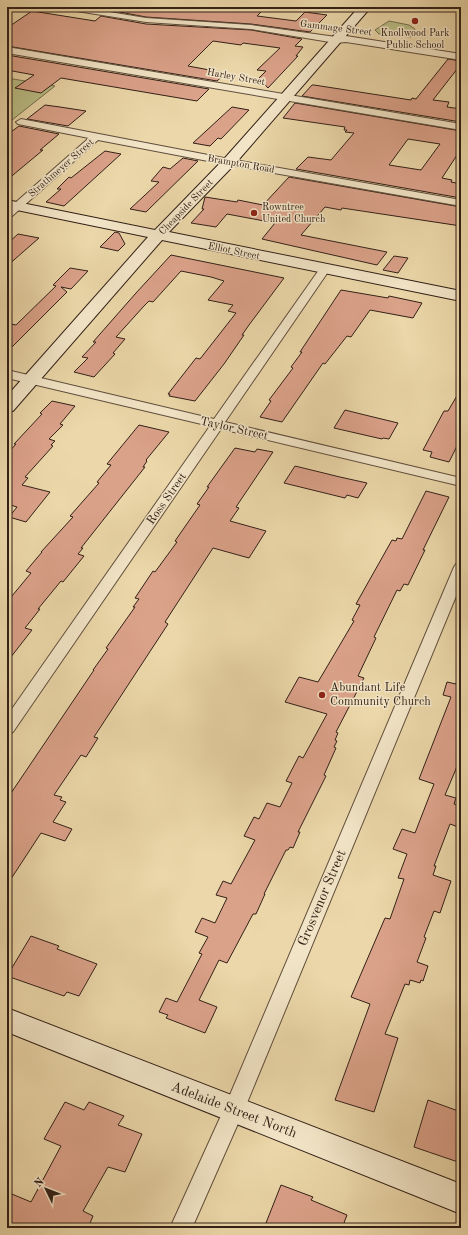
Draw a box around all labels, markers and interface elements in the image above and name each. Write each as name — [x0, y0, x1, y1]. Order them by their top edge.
marker: Knollwood Park Public School — [410, 16, 420, 26]
street label: Gammage Street — [300, 19, 373, 37]
place label: Knollwood Park Public School — [380, 28, 450, 50]
street label: Harley Street — [206, 67, 266, 87]
street label: Strathmeyer Street — [26, 137, 96, 199]
street label: Brampton Road — [207, 153, 275, 175]
street label: Cheapside Street — [157, 177, 215, 237]
place label: Rowntree United Church — [262, 202, 326, 224]
marker: Rowntree United Church — [249, 208, 259, 218]
street label: Elliot Street — [207, 241, 261, 261]
street label: Taylor Street — [199, 415, 269, 443]
street label: Ross Street — [145, 471, 189, 527]
place label: Abundant Life Community Church — [330, 682, 431, 708]
marker: Abundant Life Community Church — [317, 690, 327, 700]
street label: Grosvenor Street — [295, 848, 349, 948]
street label: Adelaide Street North — [169, 1080, 299, 1141]
north arrow — [26, 1169, 66, 1209]
text: N — [33, 1176, 47, 1190]

